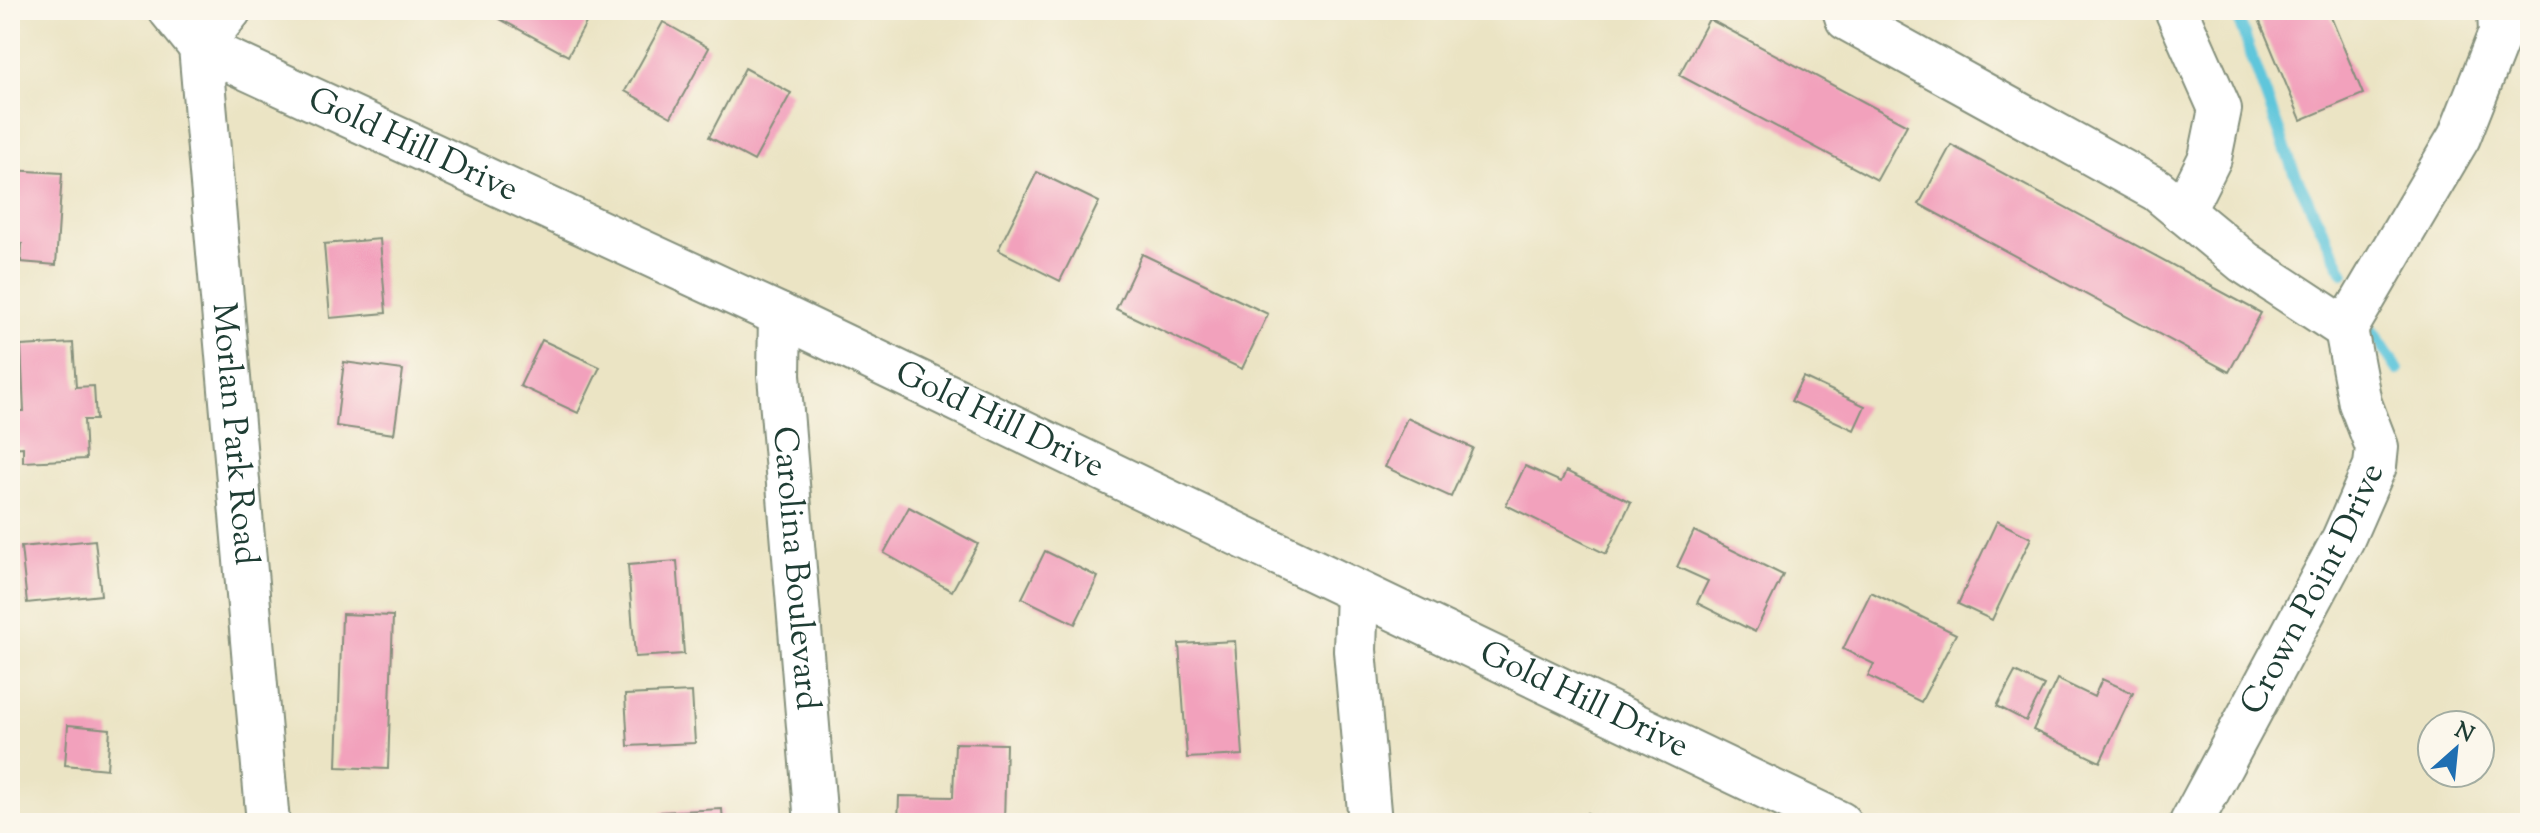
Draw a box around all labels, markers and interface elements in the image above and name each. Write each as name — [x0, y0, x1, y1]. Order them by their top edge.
street label: Gold Hill Drive — [300, 76, 526, 215]
street label: Morlan Park Road — [198, 301, 270, 567]
street label: Gold Hill Drive — [887, 349, 1112, 491]
street label: Carolina Boulevard — [759, 424, 831, 712]
street label: Crown Point Drive — [2229, 456, 2398, 724]
street label: Gold Hill Drive — [1471, 629, 1697, 771]
north arrow — [2416, 709, 2496, 789]
text: N — [2449, 716, 2479, 752]

